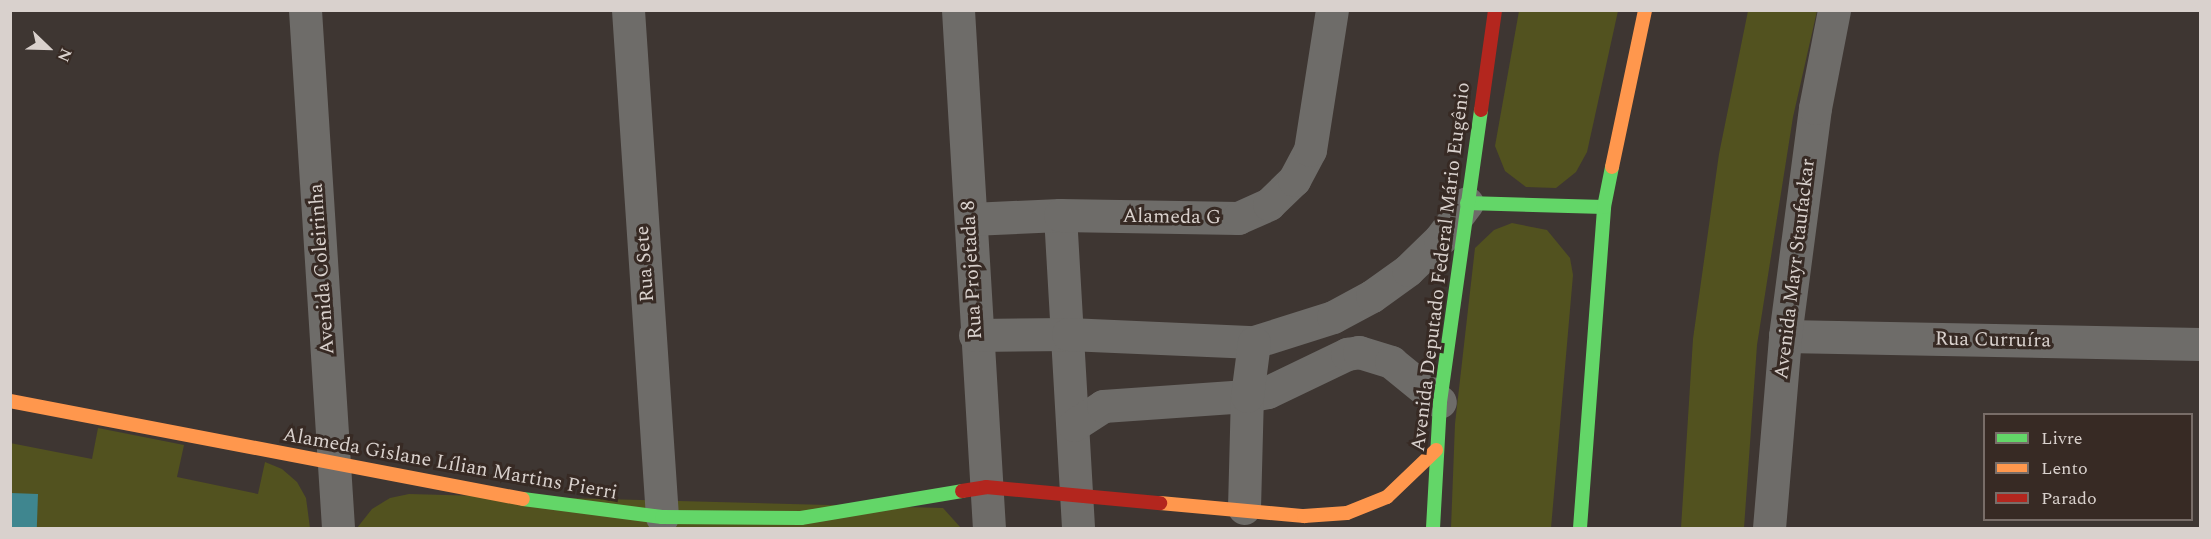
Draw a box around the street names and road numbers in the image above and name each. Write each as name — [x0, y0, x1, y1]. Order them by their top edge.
street label: Avenida Deputado Federal Mário Eugênio — [1406, 81, 1476, 453]
street label: Avenida Mayr Staufackar — [1770, 157, 1820, 381]
street label: Avenida Coleirinha — [304, 183, 340, 355]
street label: Rua Projetada 8 — [956, 200, 988, 340]
street label: Alameda G — [1122, 204, 1222, 230]
street label: Rua Sete — [630, 225, 660, 303]
street label: Rua Curruíra — [1935, 327, 2051, 353]
street label: Alameda Gislane Lílian Martins Pierri — [281, 423, 619, 505]

